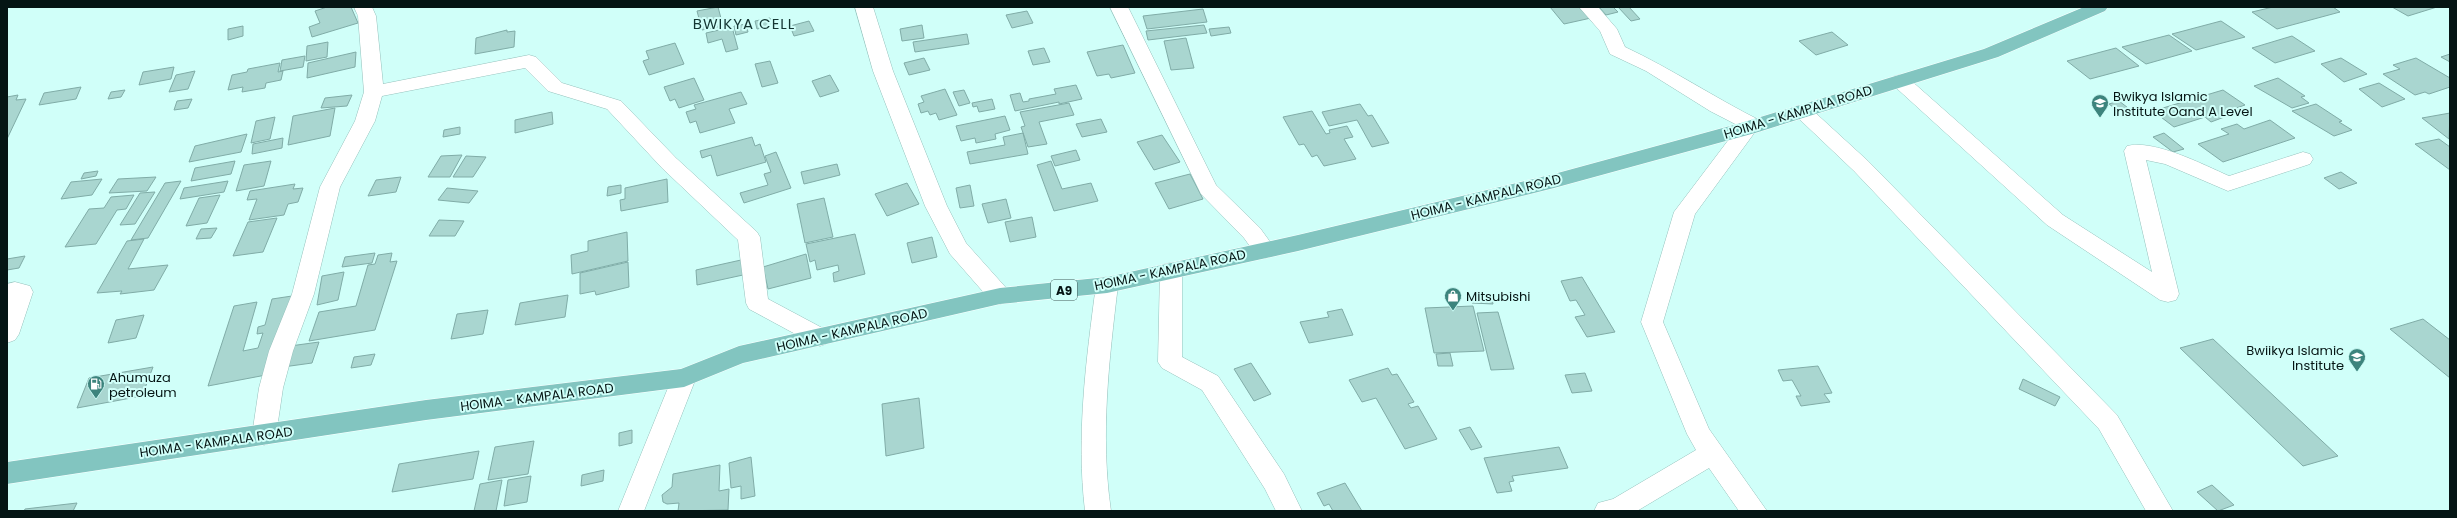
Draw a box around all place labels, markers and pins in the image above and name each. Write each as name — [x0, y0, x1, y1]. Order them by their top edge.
place label: Bwikya Islamic Institute Oand A Level — [2113, 87, 2253, 121]
school or university icon: Bwikya Islamic Institute Oand A Level — [2090, 93, 2110, 118]
shop icon: Mitsubishi — [1443, 286, 1463, 311]
place label: Mitsubishi — [1466, 287, 1531, 306]
place label: Bwiikya Islamic Institute — [2246, 341, 2344, 375]
school or university icon: Bwiikya Islamic Institute — [2347, 347, 2367, 372]
place label: Ahumuza petroleum — [109, 368, 177, 402]
fuel station icon: Ahumuza petroleum — [86, 374, 106, 399]

